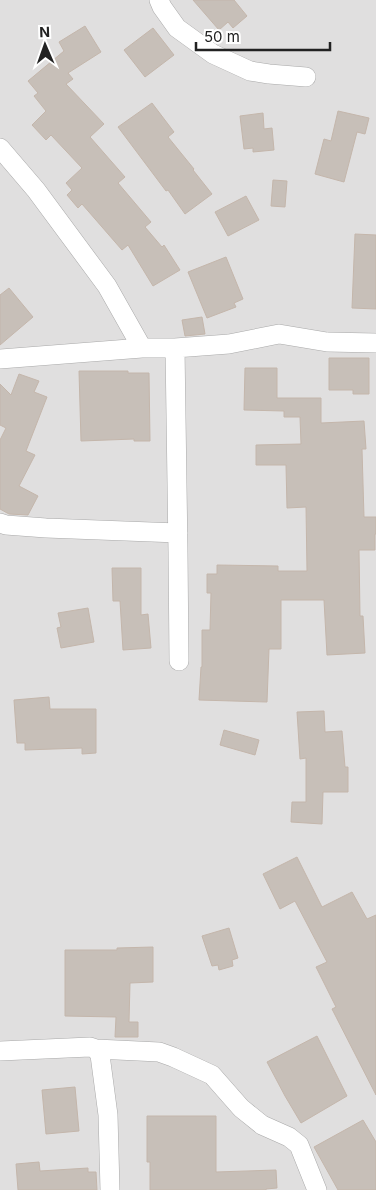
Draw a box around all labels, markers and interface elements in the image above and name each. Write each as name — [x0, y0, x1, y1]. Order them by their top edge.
north arrow — [20, 20, 70, 70]
scale bar — [196, 20, 330, 52]
text: N — [39, 23, 50, 40]
text: 50 m — [204, 27, 240, 46]

